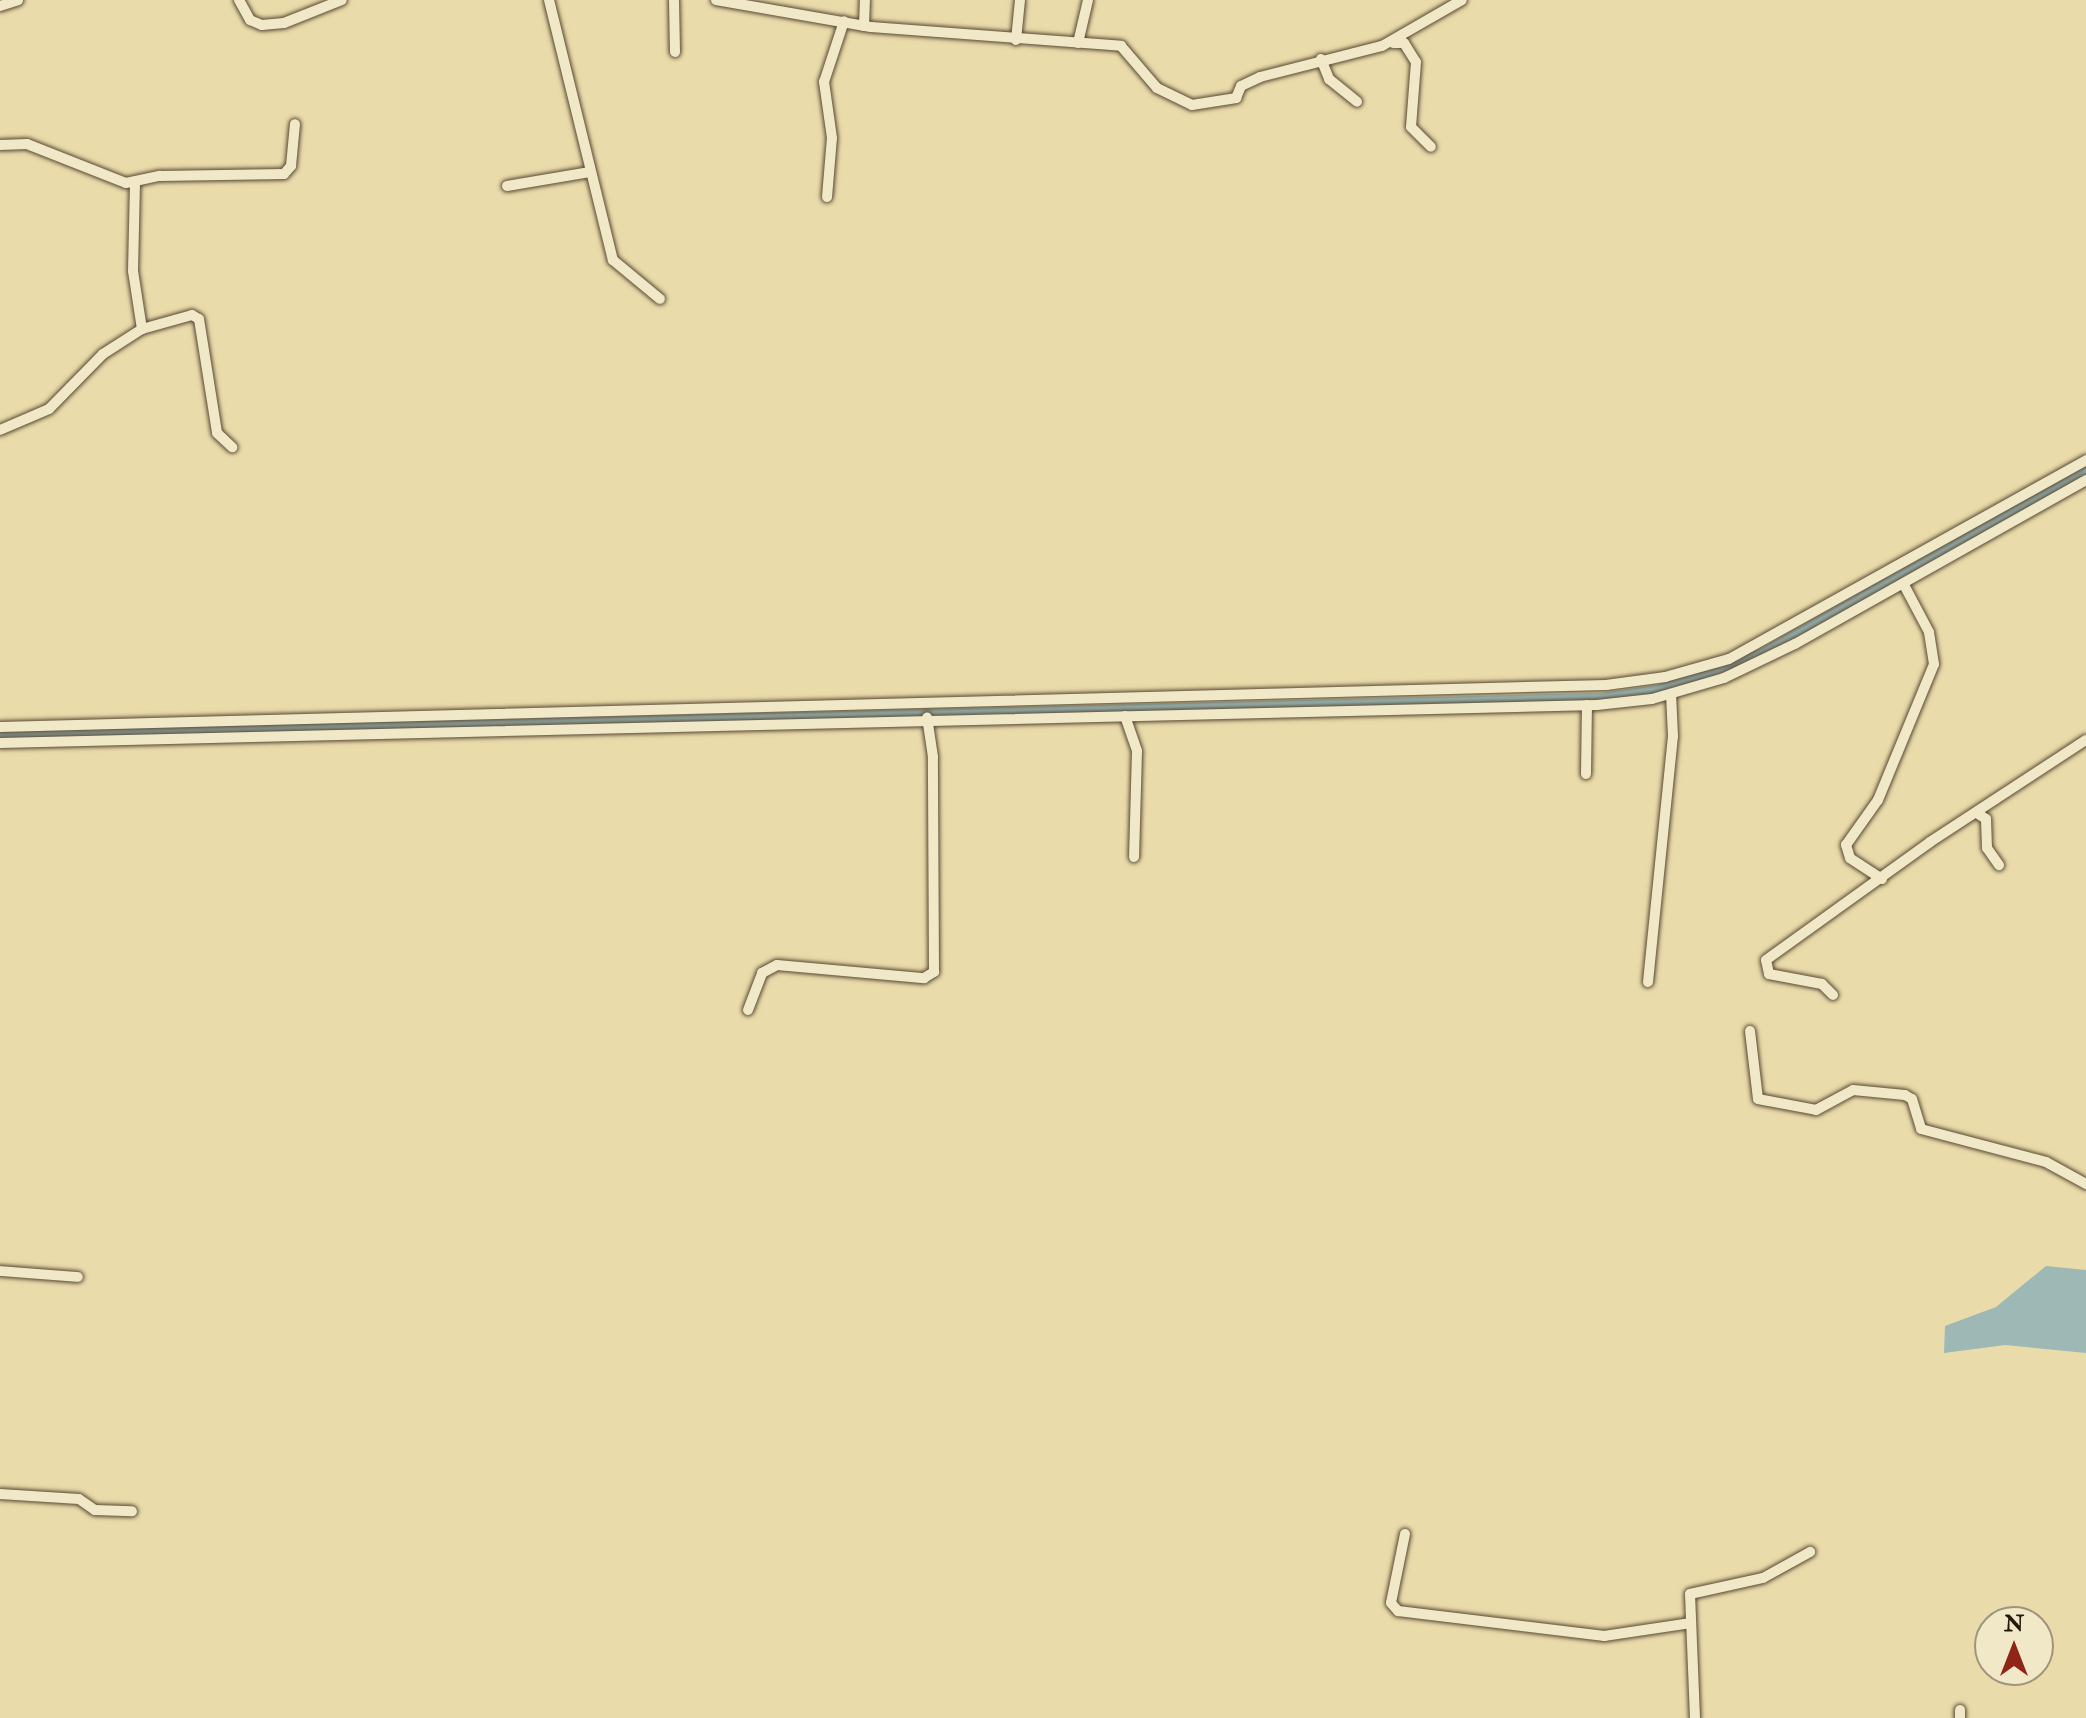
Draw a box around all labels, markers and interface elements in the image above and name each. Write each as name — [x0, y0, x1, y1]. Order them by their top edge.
north arrow — [1974, 1606, 2054, 1686]
text: N — [2004, 1610, 2024, 1638]

